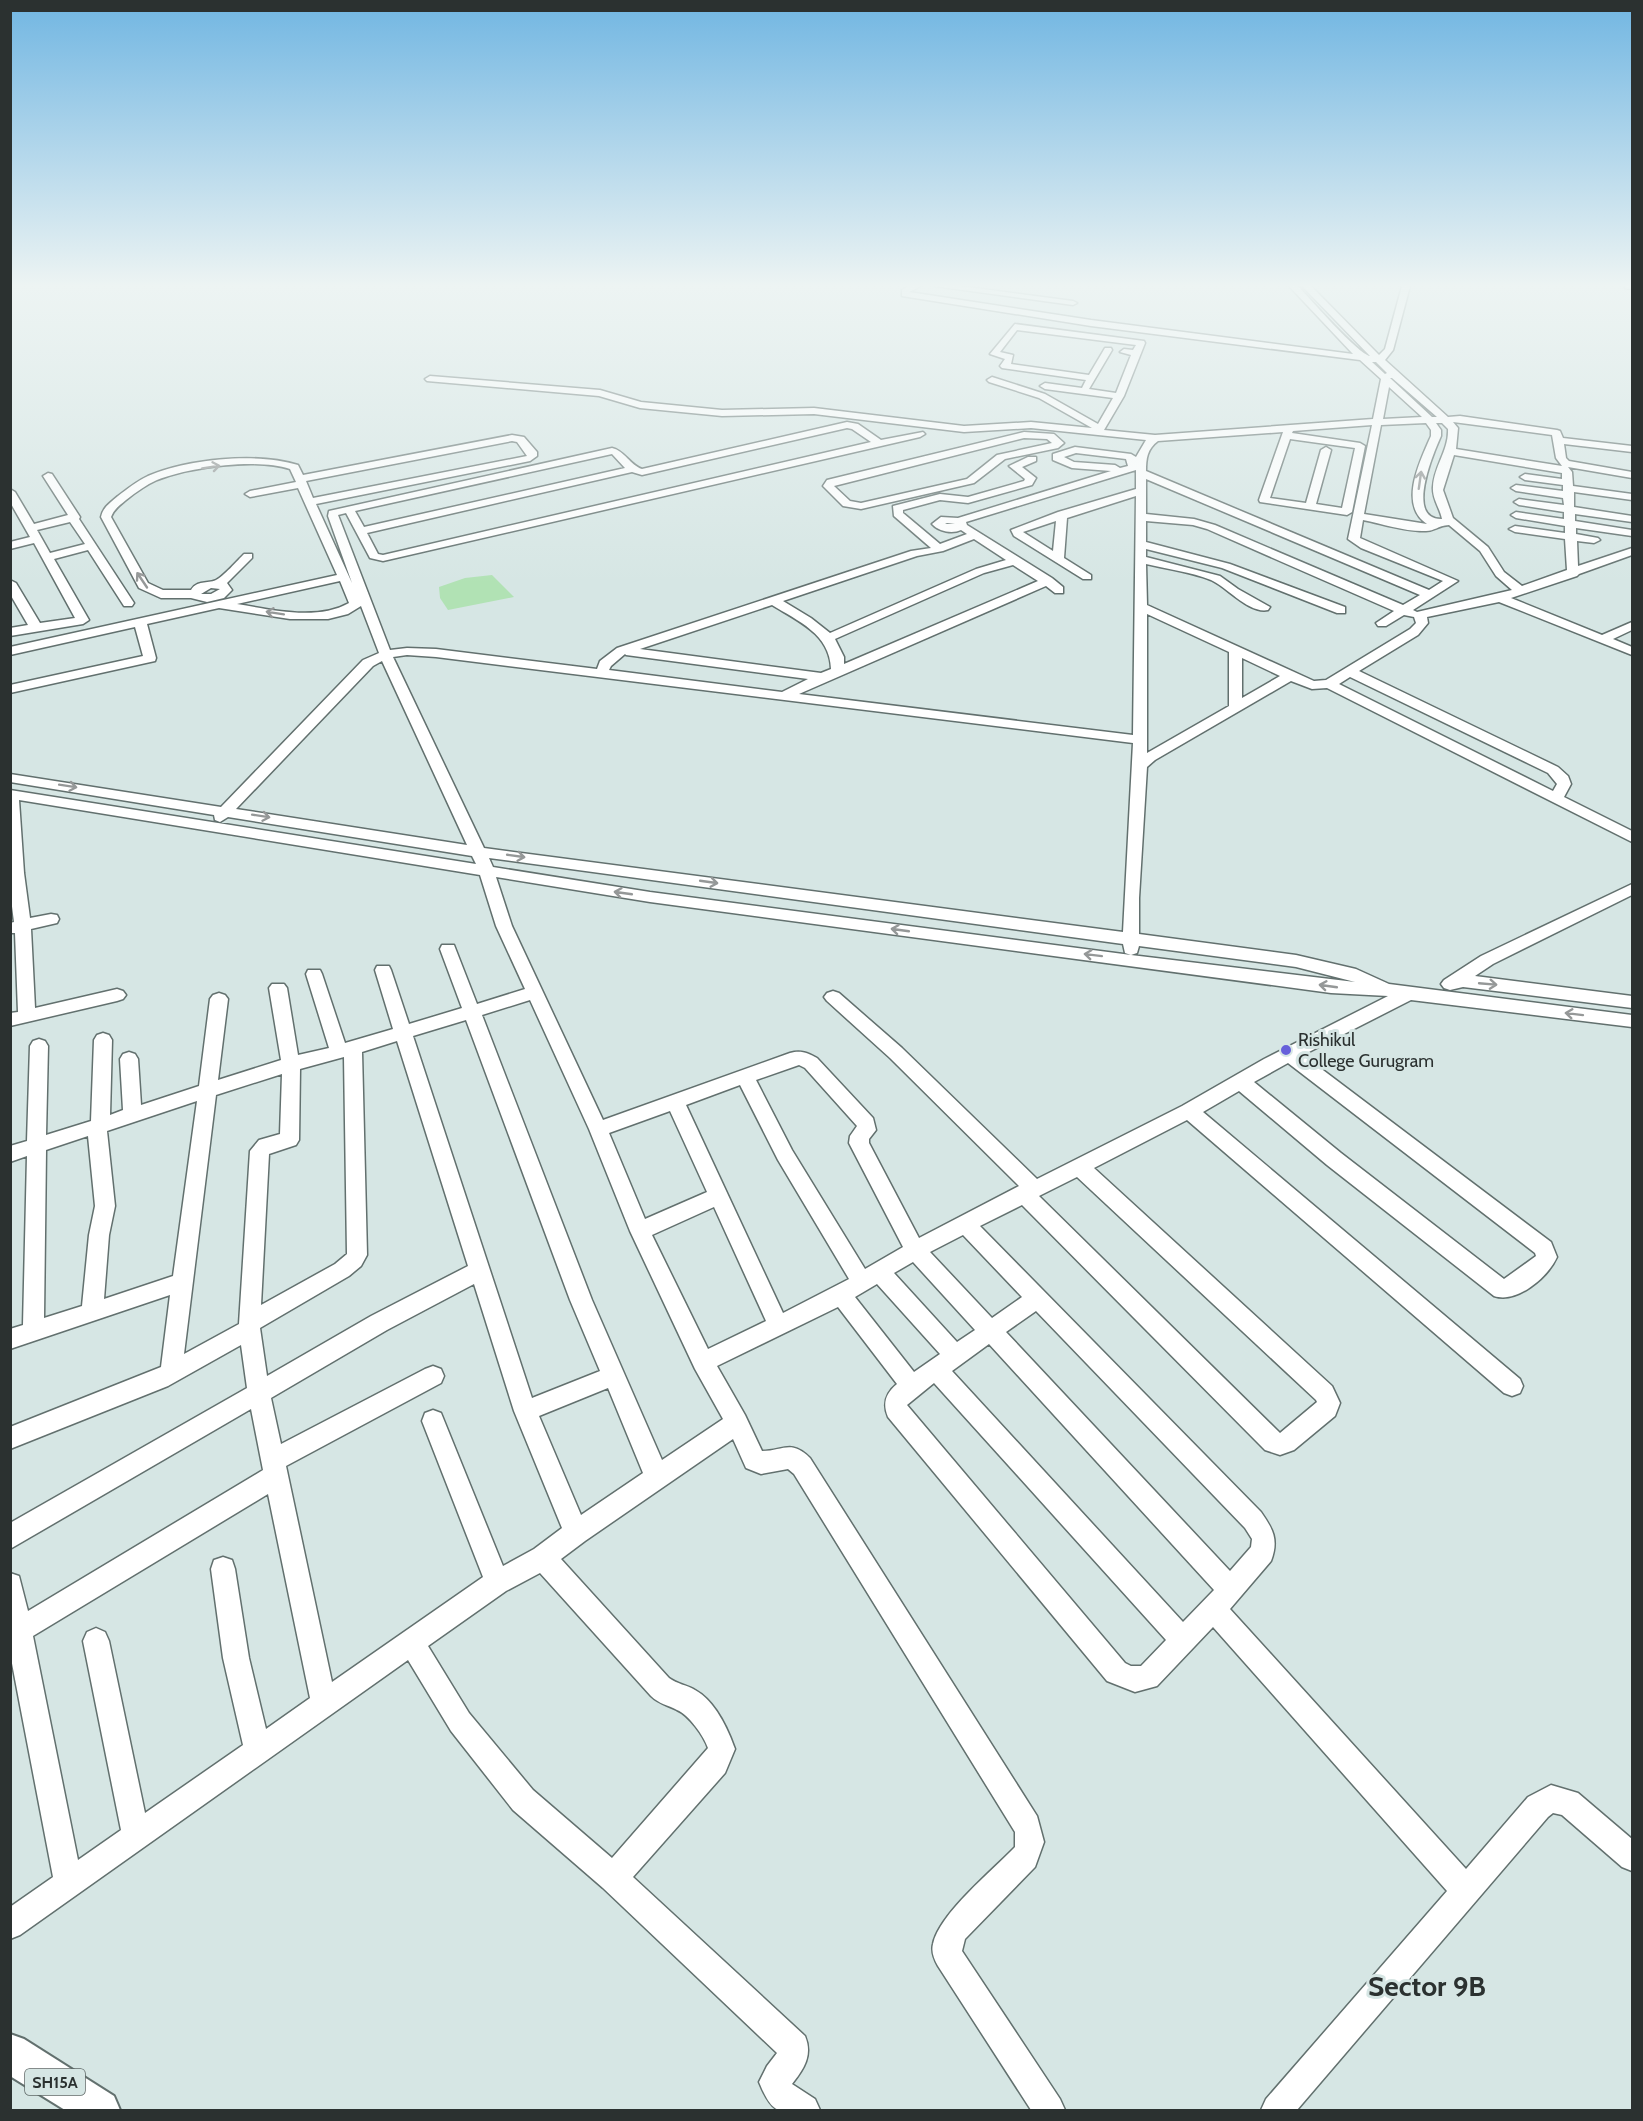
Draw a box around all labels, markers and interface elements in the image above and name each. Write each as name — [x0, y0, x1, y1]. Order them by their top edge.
one-way arrow — [201, 461, 221, 472]
one-way arrow — [1414, 471, 1425, 490]
one-way arrow — [135, 572, 148, 589]
one-way arrow — [265, 608, 285, 619]
one-way arrow — [58, 780, 78, 791]
one-way arrow — [251, 811, 270, 822]
one-way arrow — [506, 851, 525, 862]
one-way arrow — [699, 877, 719, 888]
one-way arrow — [614, 887, 634, 898]
one-way arrow — [890, 924, 910, 935]
one-way arrow — [1084, 950, 1103, 961]
one-way arrow — [1478, 979, 1498, 990]
one-way arrow — [1319, 981, 1338, 992]
one-way arrow — [1565, 1009, 1585, 1020]
place label: Rishikul College Gurugram — [1298, 1029, 1434, 1072]
marker: Rishikul College Gurugram — [1279, 1043, 1293, 1057]
district label: Sector 9B — [1368, 1969, 1486, 2003]
road number: SH15A — [25, 2069, 85, 2095]

